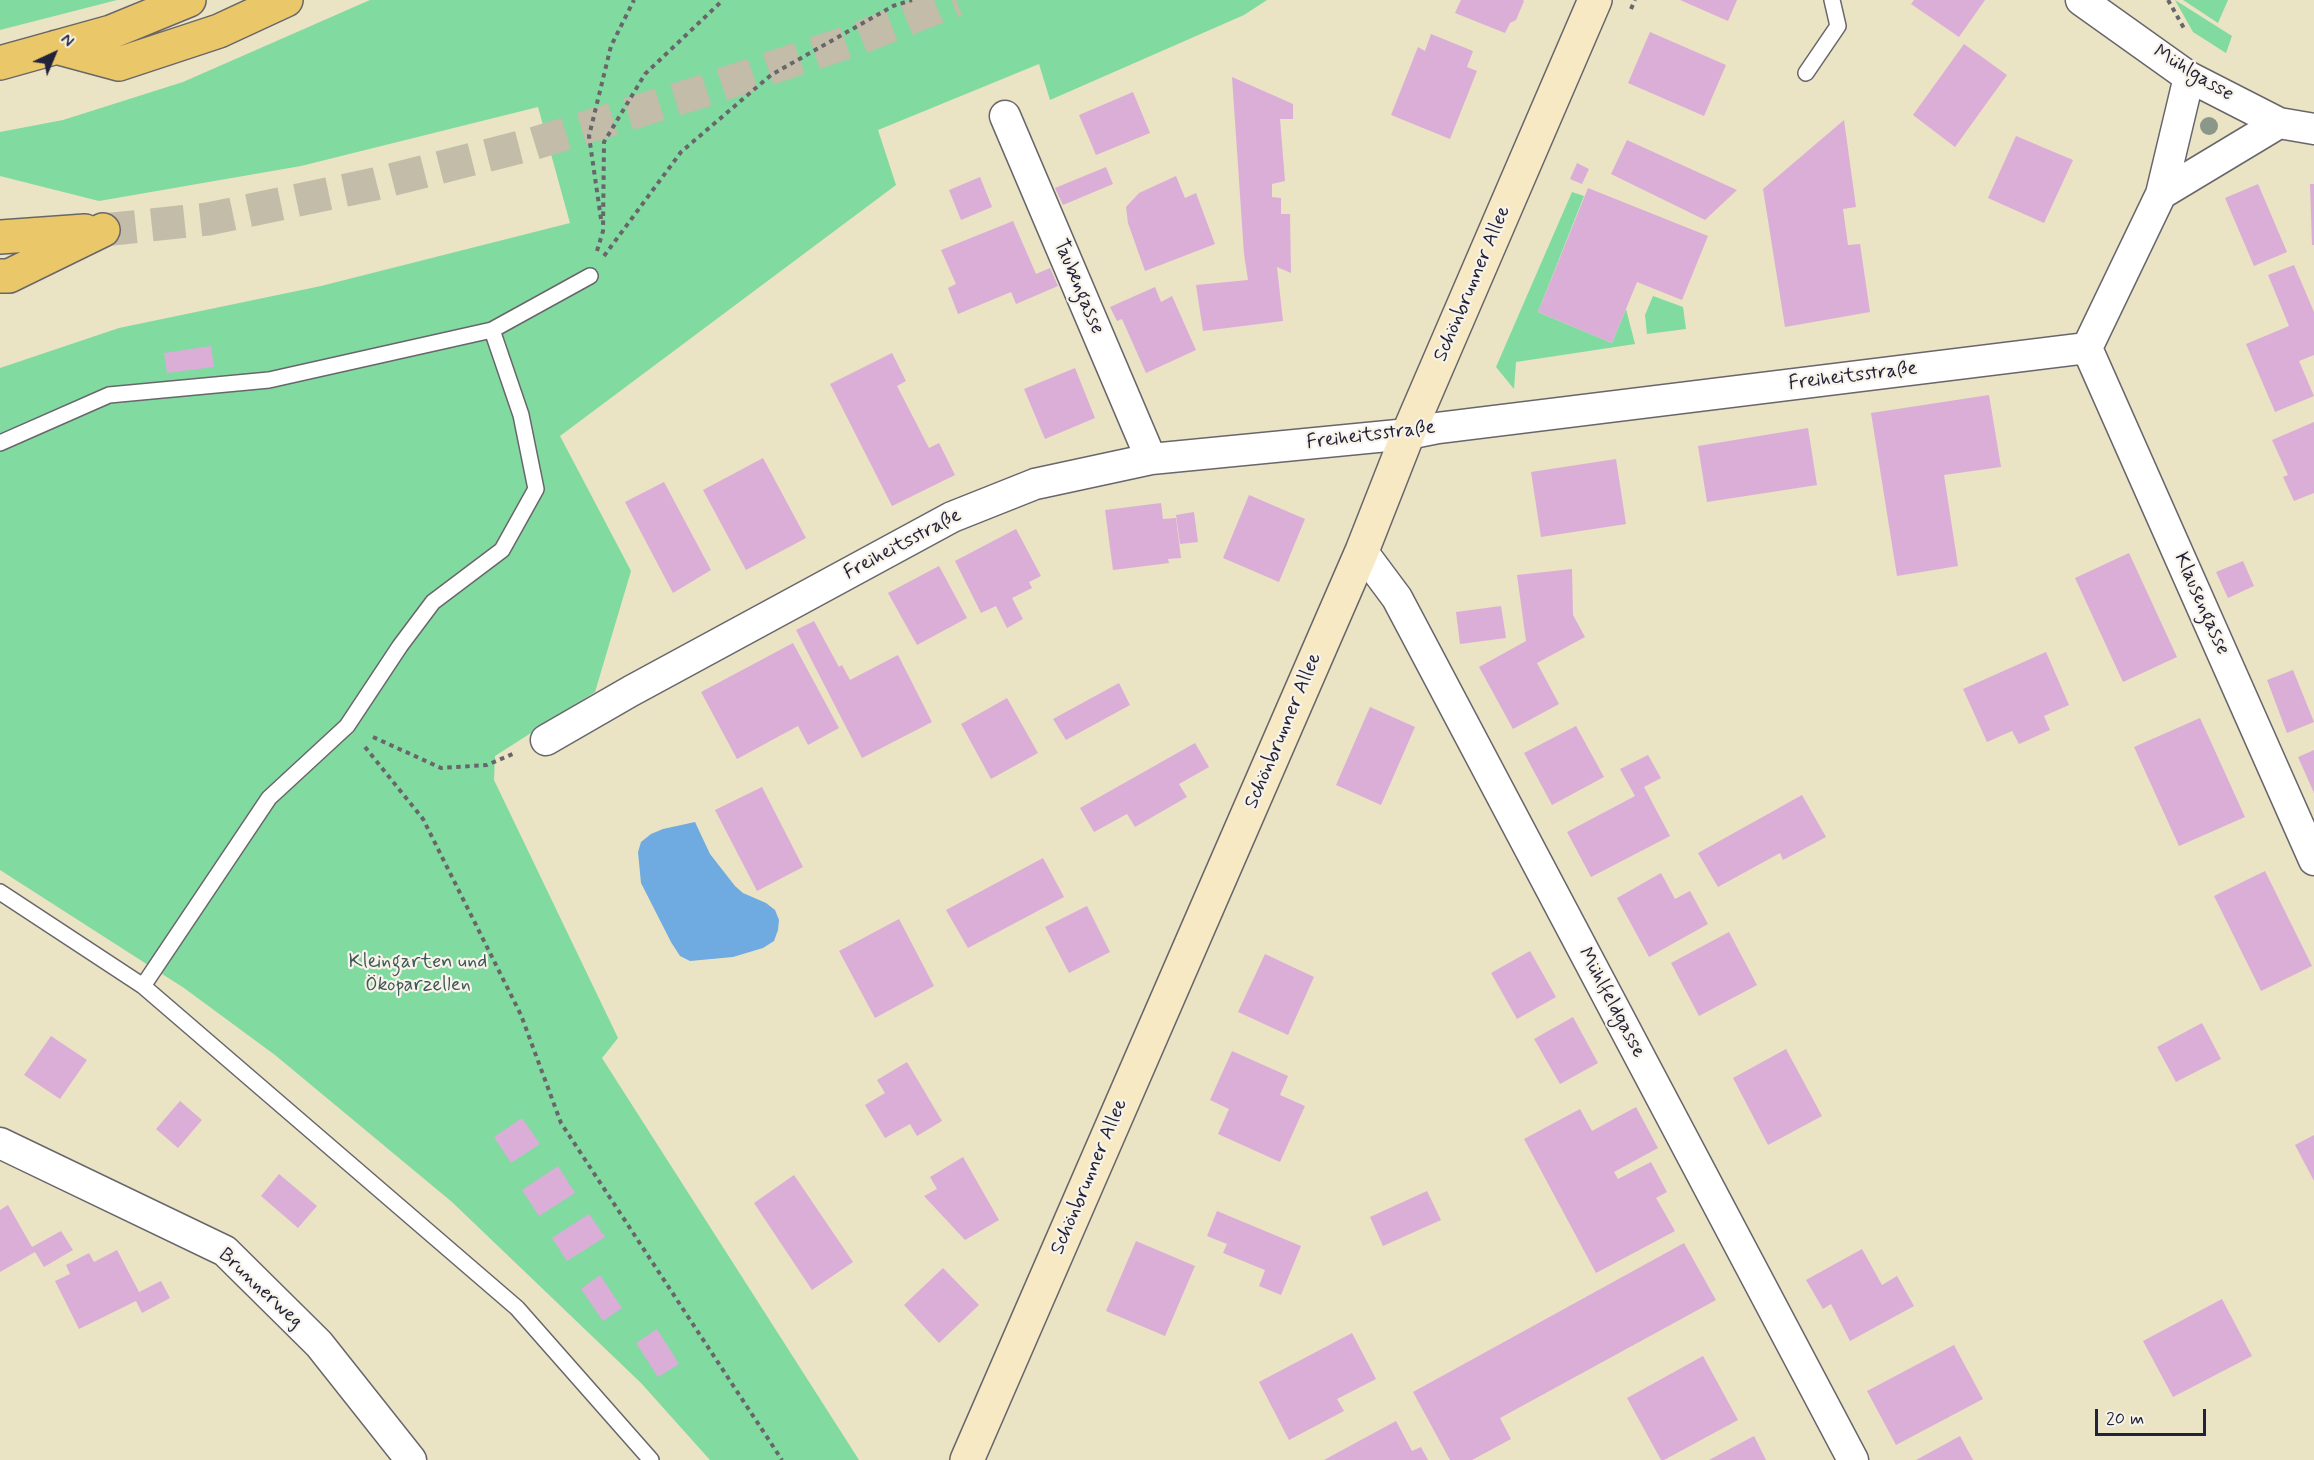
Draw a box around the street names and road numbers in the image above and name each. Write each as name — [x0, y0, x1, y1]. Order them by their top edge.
street label: Mühlgasse — [2149, 41, 2237, 107]
street label: Schönbrunner Allee — [1429, 202, 1517, 366]
street label: Taubengasse — [1047, 236, 1109, 338]
street label: Freiheitsstraße — [1787, 357, 1919, 397]
street label: Freiheitsstraße — [1305, 416, 1437, 456]
street label: Freiheitsstraße — [840, 504, 966, 586]
street label: Klausengasse — [2168, 549, 2234, 659]
street label: Schönbrunner Allee — [1240, 649, 1328, 813]
street label: Mühlfeldgasse — [1572, 944, 1650, 1062]
street label: Schönbrunner Allee — [1046, 1095, 1134, 1259]
street label: Brunnerweg — [213, 1244, 307, 1334]

